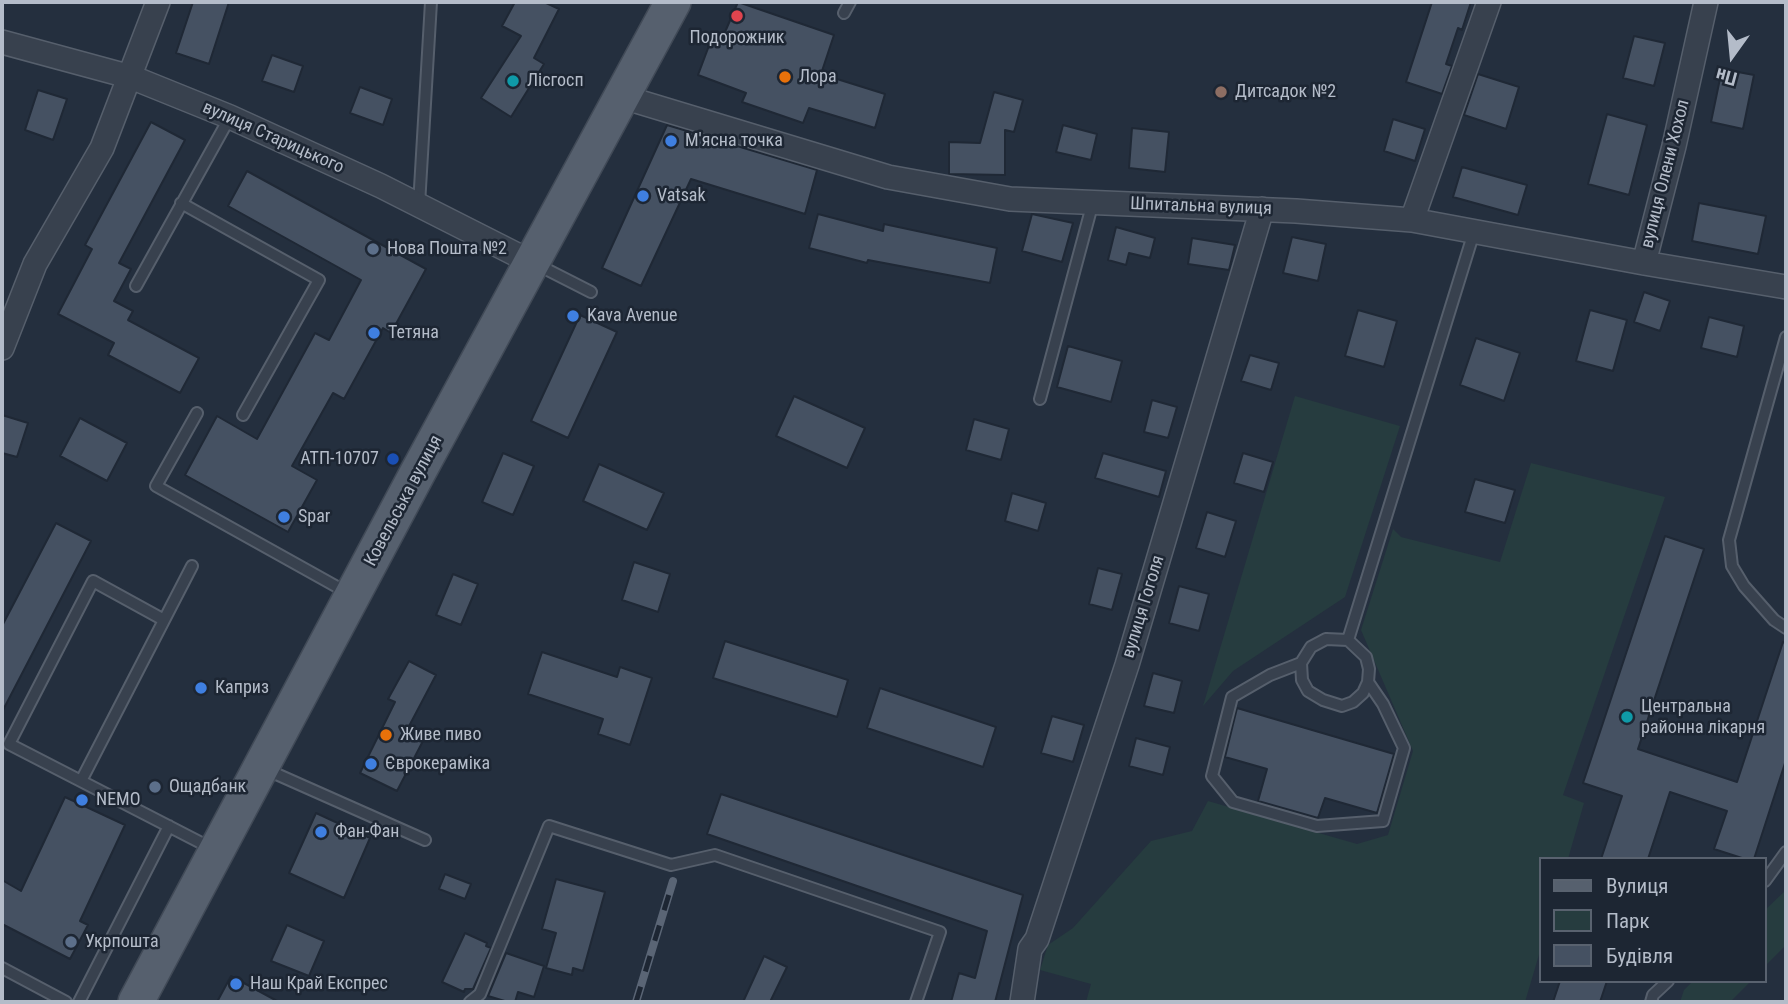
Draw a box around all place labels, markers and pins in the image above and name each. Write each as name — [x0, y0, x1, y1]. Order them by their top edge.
marker: Подорожник — [729, 8, 745, 24]
place label: Подорожник — [690, 27, 784, 49]
place label: Лора — [799, 66, 837, 88]
marker: Лора — [777, 69, 793, 85]
place label: Лісгосп — [527, 70, 584, 92]
marker: Лісгосп — [505, 73, 521, 89]
place label: Дитсадок №2 — [1235, 81, 1336, 103]
marker: Дитсадок №2 — [1213, 84, 1229, 100]
place label: М'ясна точка — [685, 130, 783, 152]
marker: М'ясна точка — [663, 133, 679, 149]
place label: Vatsak — [657, 185, 706, 207]
marker: Vatsak — [635, 188, 651, 204]
place label: Нова Пошта №2 — [387, 238, 507, 260]
marker: Нова Пошта №2 — [365, 241, 381, 257]
place label: Kava Avenue — [587, 305, 677, 327]
marker: Kava Avenue — [565, 308, 581, 324]
place label: Тетяна — [388, 322, 439, 344]
marker: Тетяна — [366, 325, 382, 341]
place label: АТП-10707 — [300, 448, 379, 470]
marker: АТП-10707 — [385, 451, 401, 467]
place label: Spar — [298, 506, 330, 528]
marker: Spar — [276, 509, 292, 525]
place label: Каприз — [215, 677, 269, 699]
marker: Каприз — [193, 680, 209, 696]
place label: Центральна районна лікарня — [1641, 696, 1765, 738]
marker: Центральна районна лікарня — [1619, 709, 1635, 725]
place label: Живе пиво — [400, 724, 481, 746]
marker: Живе пиво — [378, 727, 394, 743]
place label: Єврокераміка — [385, 753, 490, 775]
marker: Єврокераміка — [363, 756, 379, 772]
place label: Ощадбанк — [169, 776, 246, 798]
marker: Ощадбанк — [147, 779, 163, 795]
place label: NEMO — [96, 789, 141, 811]
marker: NEMO — [74, 792, 90, 808]
place label: Фан-Фан — [335, 821, 399, 843]
marker: Фан-Фан — [313, 824, 329, 840]
place label: Укрпошта — [85, 931, 159, 953]
marker: Укрпошта — [63, 934, 79, 950]
place label: Наш Край Експрес — [250, 973, 388, 995]
marker: Наш Край Експрес — [228, 976, 244, 992]

